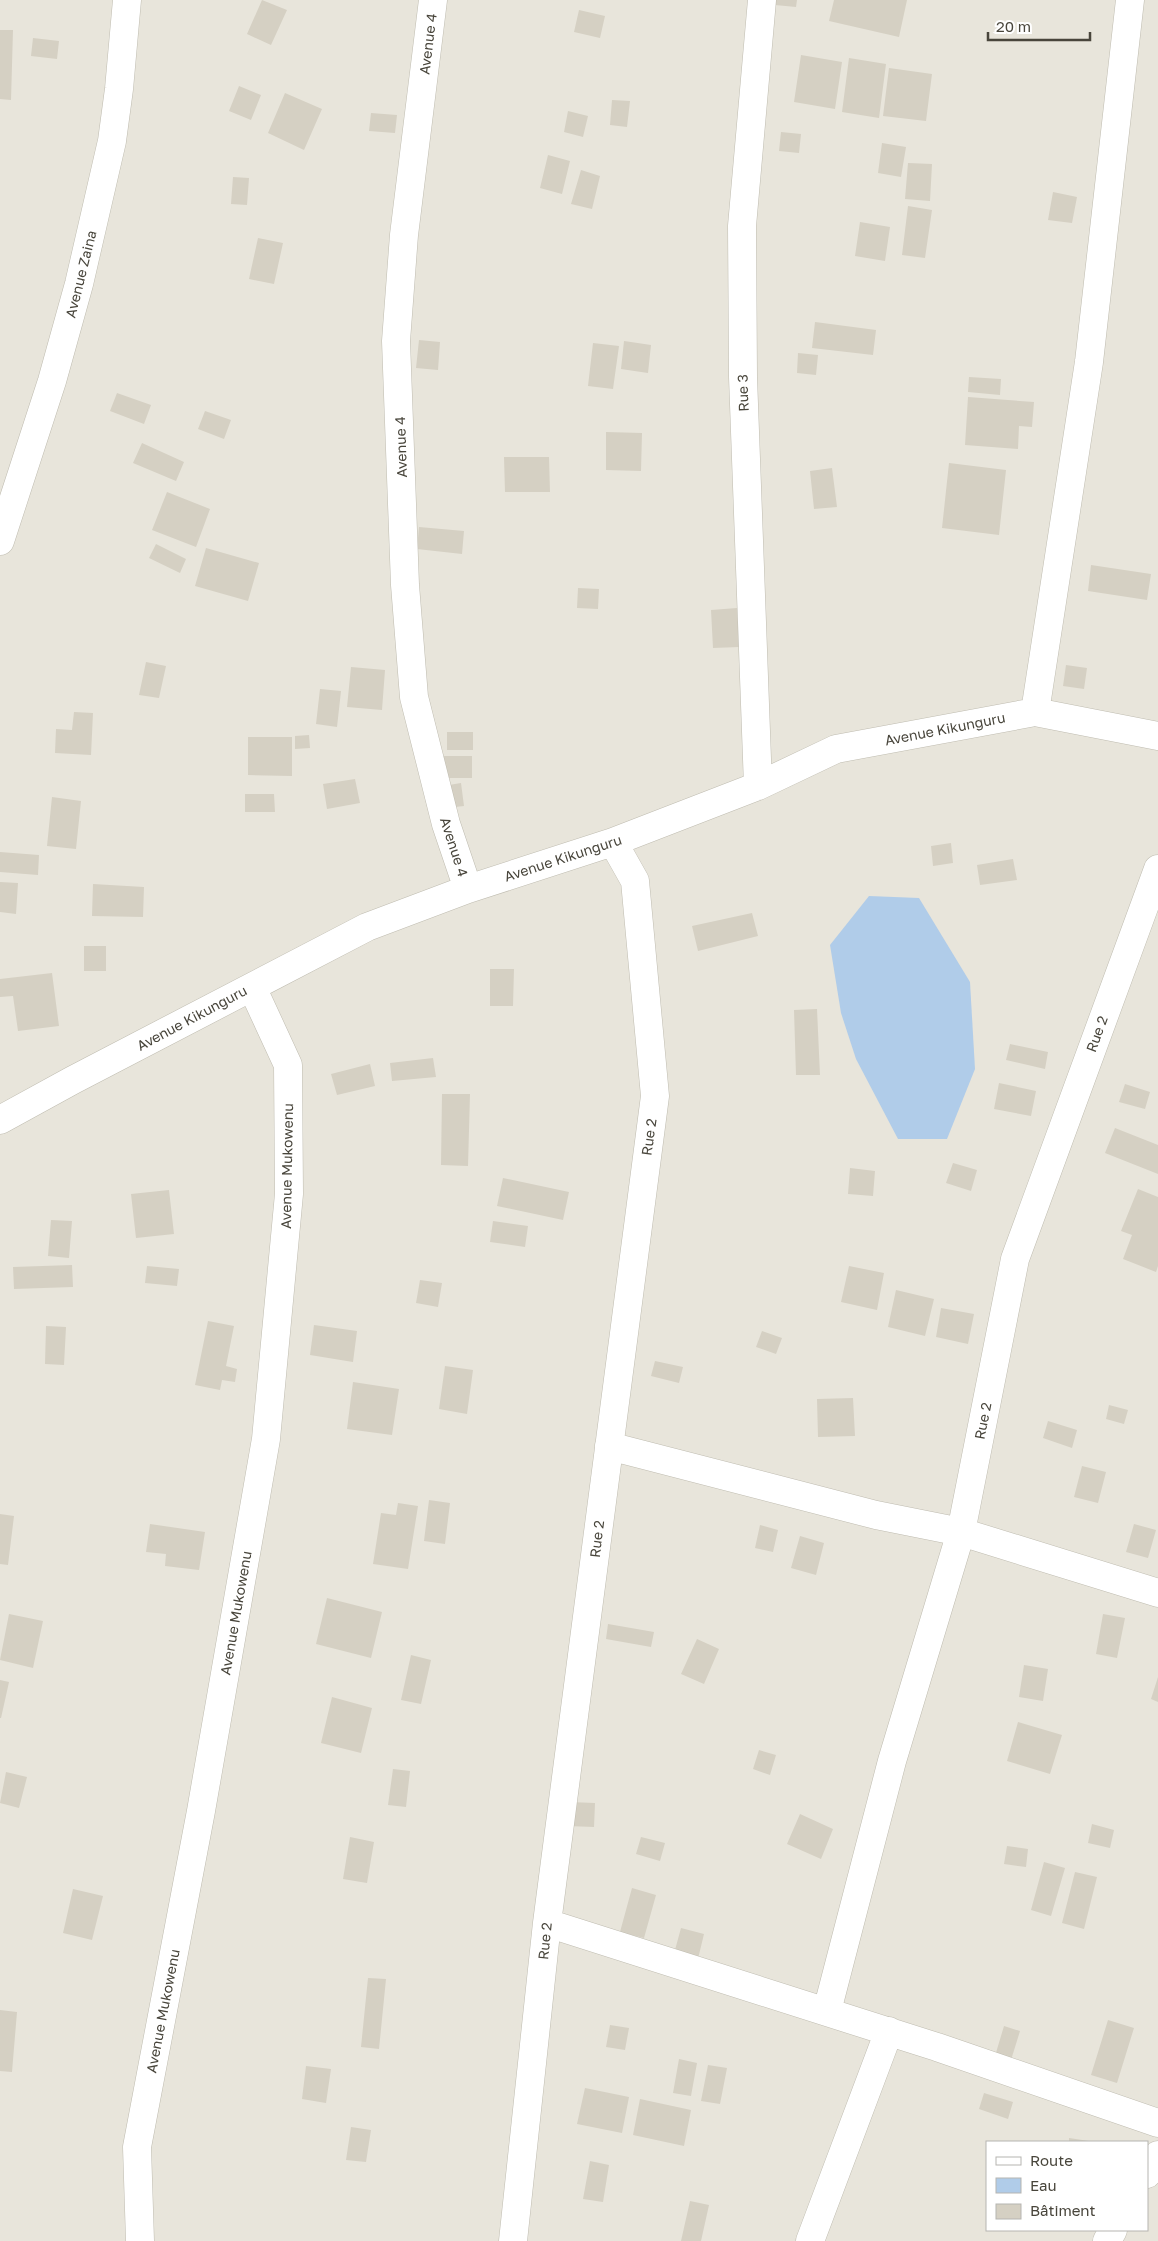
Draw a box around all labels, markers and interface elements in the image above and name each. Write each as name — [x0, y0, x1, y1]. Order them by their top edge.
scale bar — [988, 10, 1090, 42]
street label: Avenue 4 — [415, 12, 440, 75]
text: 20 m — [996, 17, 1031, 35]
street label: Avenue Zaina — [61, 228, 100, 319]
street label: Rue 3 — [733, 374, 752, 412]
street label: Avenue 4 — [391, 416, 410, 478]
street label: Avenue Kikunguru — [883, 708, 1007, 749]
street label: Avenue 4 — [437, 815, 472, 879]
street label: Avenue Kikunguru — [502, 831, 624, 885]
street label: Avenue Kikunguru — [134, 981, 250, 1054]
street label: Rue 2 — [1082, 1013, 1111, 1054]
street label: Avenue Mukowenu — [277, 1103, 296, 1229]
street label: Rue 2 — [637, 1117, 660, 1157]
street label: Rue 2 — [971, 1401, 994, 1441]
street label: Rue 2 — [586, 1519, 607, 1559]
street label: Avenue Mukowenu — [216, 1550, 255, 1676]
street label: Rue 2 — [534, 1921, 555, 1960]
street label: Avenue Mukowenu — [142, 1948, 183, 2074]
legend — [986, 2141, 1148, 2231]
text: Route — [1030, 2151, 1073, 2169]
text: Eau — [1030, 2176, 1057, 2194]
text: Bâtiment — [1030, 2201, 1095, 2219]

